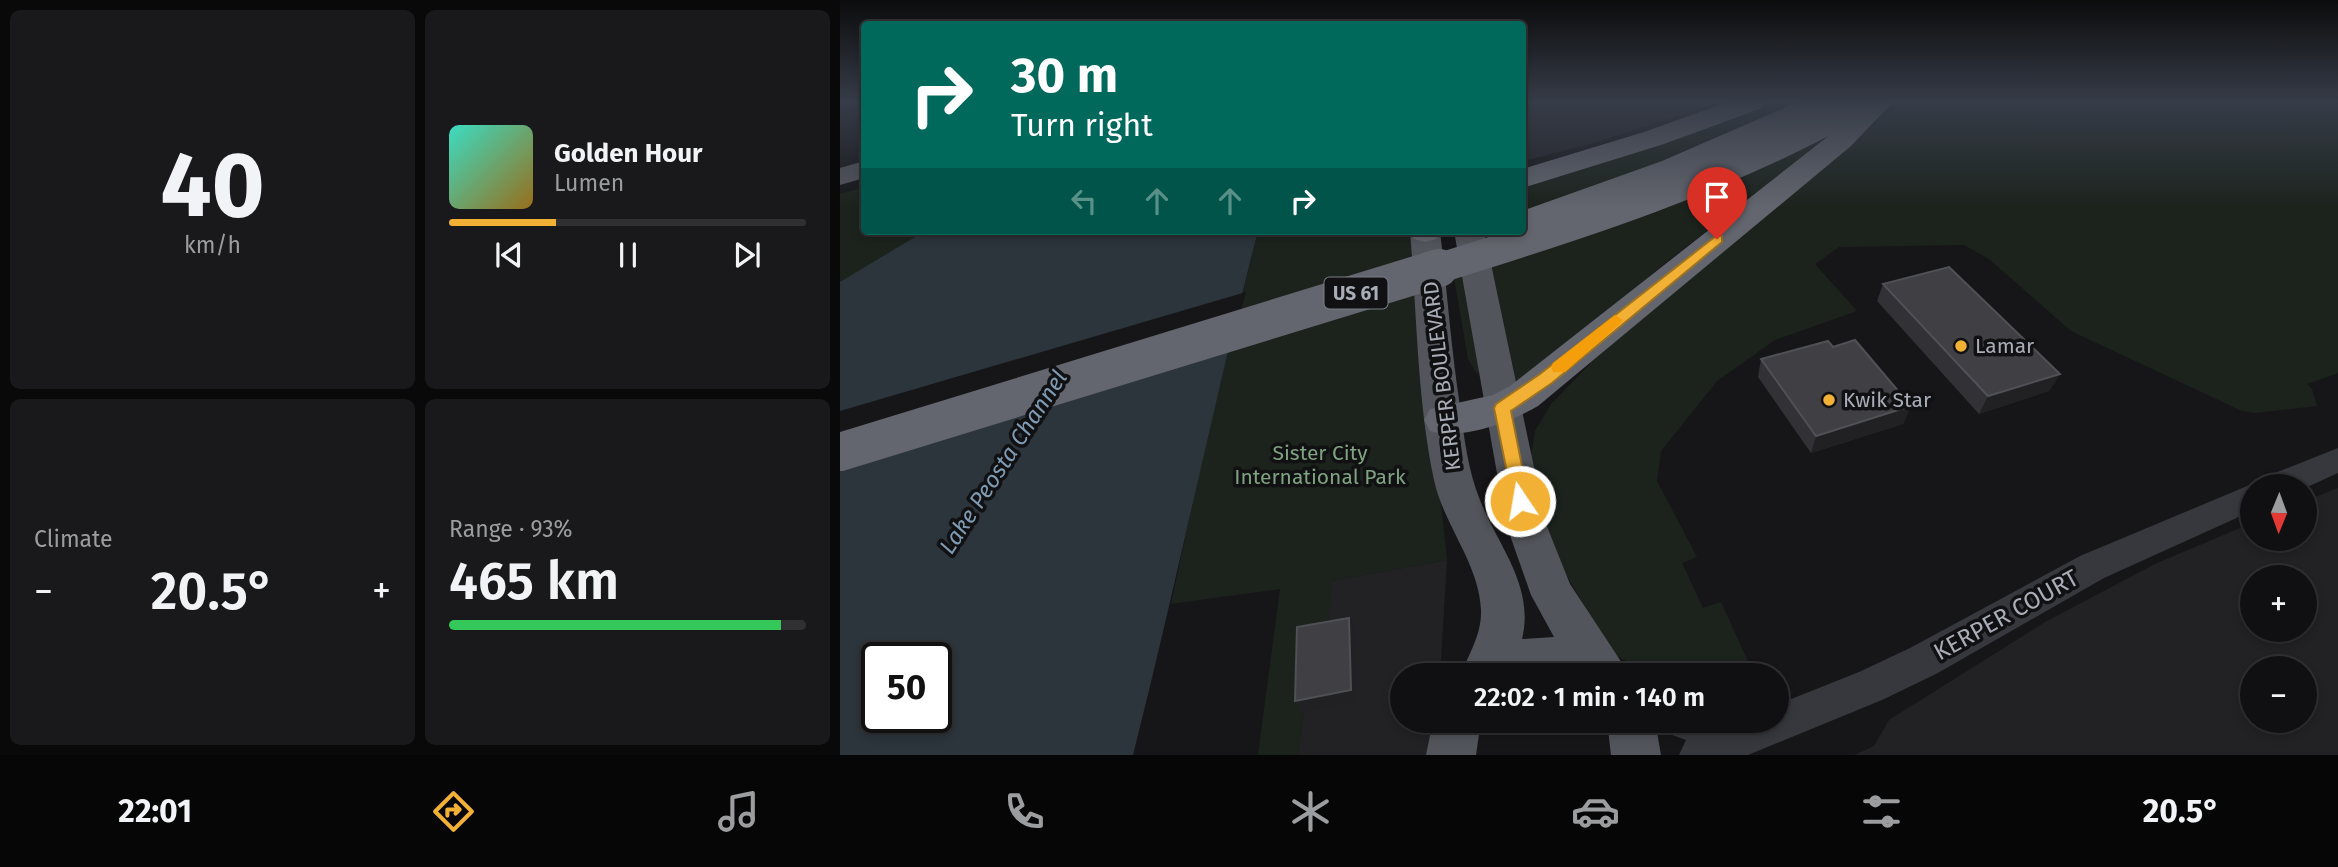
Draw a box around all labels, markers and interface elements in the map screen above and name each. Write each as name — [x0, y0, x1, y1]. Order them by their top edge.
text: 30 m — [1011, 46, 1118, 105]
icon: right — [896, 49, 987, 140]
text: Turn right — [1011, 106, 1153, 144]
text: 40 — [160, 131, 265, 240]
text: Golden Hour — [554, 138, 702, 169]
pin — [1687, 167, 1747, 239]
text: Lumen — [554, 169, 624, 197]
icon: arrive — [1698, 178, 1736, 216]
icon: left — [1065, 182, 1103, 220]
icon: ahead — [1138, 182, 1176, 220]
icon: ahead — [1211, 182, 1249, 220]
icon: right — [1284, 182, 1322, 220]
text: km/h — [184, 231, 241, 259]
icon: previous — [490, 236, 528, 274]
icon: pause — [609, 236, 647, 274]
icon: next — [728, 236, 766, 274]
road number: US 61 — [1324, 278, 1388, 308]
street label: KERPER BOULEVARD — [1417, 280, 1467, 472]
place label: Lamar — [1975, 333, 2034, 359]
marker: Lamar — [1953, 338, 1969, 354]
water label: Lake Peosta Channel — [933, 365, 1073, 559]
place label: Kwik Star — [1843, 387, 1931, 413]
marker: Kwik Star — [1821, 392, 1837, 408]
park label: Sister City International Park — [1234, 440, 1406, 490]
position arrow — [1483, 464, 1557, 538]
north arrow — [2240, 474, 2317, 551]
map controls — [2240, 474, 2317, 733]
text: Range · 93% — [449, 515, 573, 543]
text: Climate — [34, 525, 113, 553]
text: 465 km — [449, 550, 619, 613]
text: 20.5° — [151, 560, 274, 623]
street label: KERPER COURT — [1929, 563, 2084, 666]
button: + — [2240, 565, 2317, 642]
text: − — [34, 568, 53, 614]
text: + — [372, 568, 391, 614]
speed limit sign: 50 — [861, 642, 952, 733]
button: − — [2240, 656, 2317, 733]
text: 22:02 · 1 min · 140 m — [1474, 682, 1705, 713]
icon: directions — [429, 787, 478, 836]
icon: music — [714, 787, 763, 836]
icon: phone — [1000, 787, 1049, 836]
icon: climate — [1286, 787, 1335, 836]
icon: car — [1571, 787, 1620, 836]
icon: filters — [1857, 787, 1906, 836]
text: 22:01 — [118, 792, 192, 830]
text: 20.5° — [2143, 792, 2220, 830]

